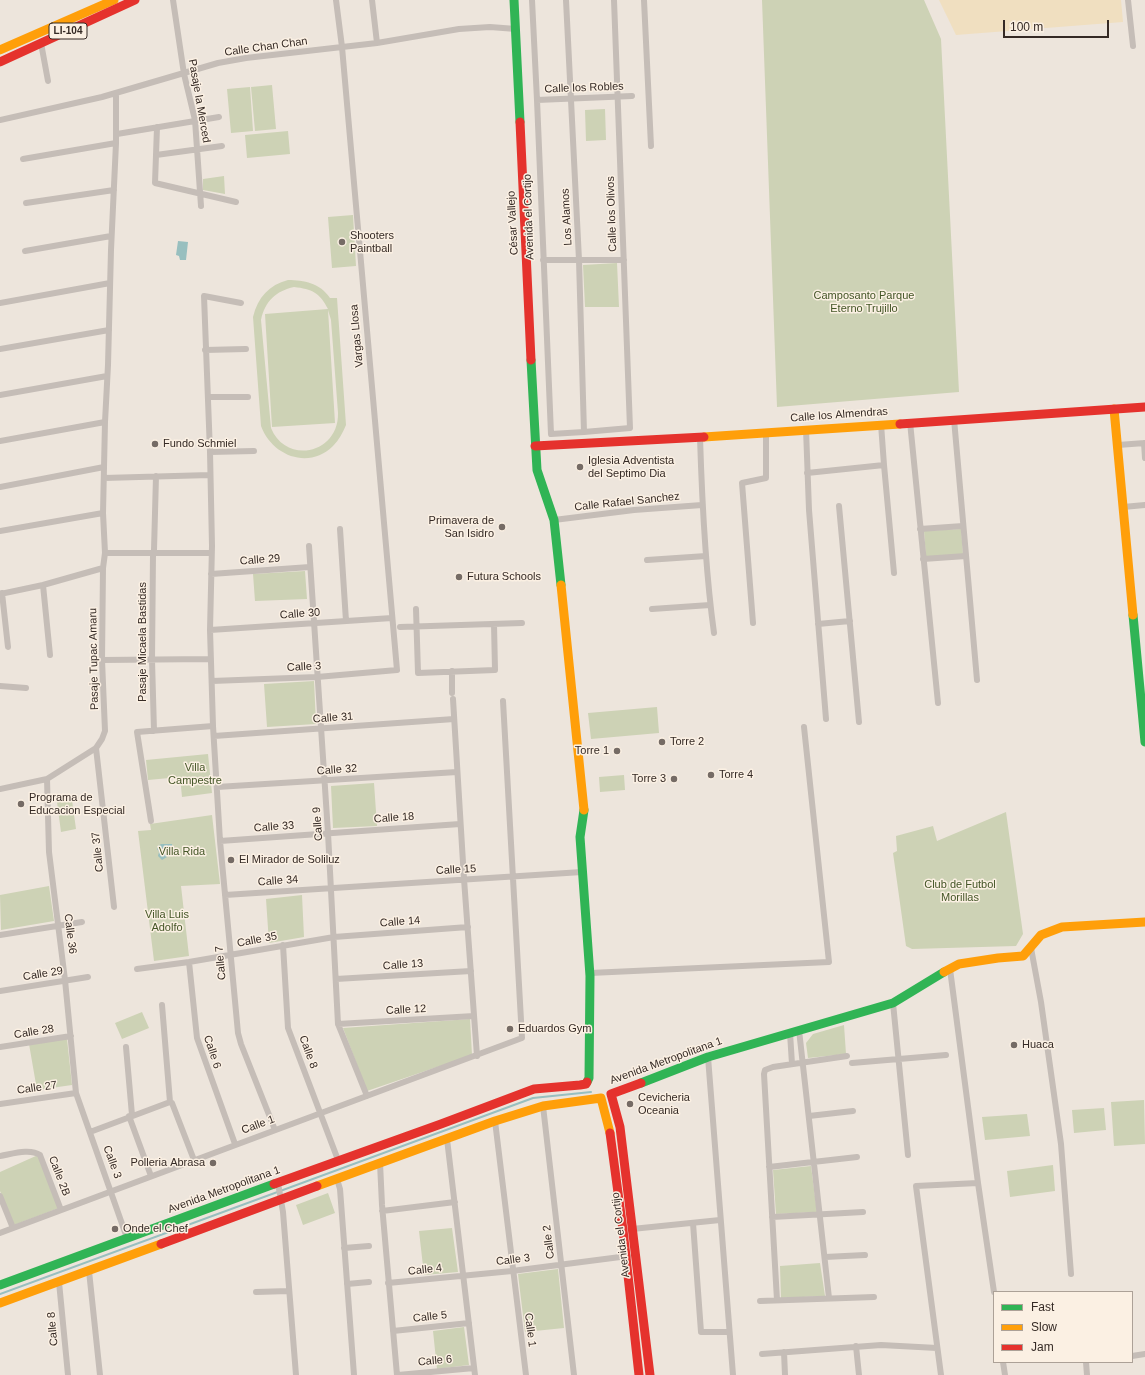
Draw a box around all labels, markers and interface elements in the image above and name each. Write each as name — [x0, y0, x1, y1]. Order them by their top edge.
scale bar — [1005, 12, 1111, 38]
text: 100 m — [1010, 20, 1043, 34]
road number: LI-104 — [49, 23, 87, 39]
street label: Calle Chan Chan — [224, 35, 308, 59]
street label: Pasaje la Merced — [185, 58, 213, 144]
street label: Calle los Robles — [544, 80, 624, 96]
street label: Avenida el Cortijo — [521, 174, 537, 260]
street label: Calle los Olivos — [604, 176, 620, 252]
street label: Los Alamos — [559, 188, 575, 246]
street label: César Vallejo — [505, 190, 521, 256]
place label: Shooters Paintball — [350, 229, 394, 255]
marker: Shooters Paintball — [337, 237, 347, 247]
park label: Camposanto Parque Eterno Trujillo — [814, 289, 914, 315]
street label: Vargas Llosa — [348, 304, 366, 368]
street label: Calle los Almendras — [790, 405, 888, 425]
place label: Fundo Schmiel — [163, 437, 236, 451]
marker: Fundo Schmiel — [150, 439, 160, 449]
place label: Iglesia Adventista del Septimo Dia — [588, 454, 674, 480]
marker: Iglesia Adventista del Septimo Dia — [575, 462, 585, 472]
street label: Calle Rafael Sanchez — [574, 490, 680, 514]
place label: Primavera de San Isidro — [429, 514, 494, 540]
marker: Primavera de San Isidro — [497, 522, 507, 532]
street label: Calle 29 — [239, 552, 281, 568]
place label: Futura Schools — [467, 570, 541, 584]
marker: Futura Schools — [454, 572, 464, 582]
street label: Pasaje Micaela Bastidas — [136, 582, 150, 702]
street label: Calle 30 — [279, 606, 321, 622]
street label: Pasaje Tupac Amaru — [87, 608, 101, 710]
street label: Calle 3 — [287, 660, 321, 674]
street label: Calle 31 — [312, 710, 354, 726]
place label: Torre 2 — [670, 735, 704, 749]
marker: Torre 2 — [657, 737, 667, 747]
place label: Torre 1 — [575, 744, 609, 758]
marker: Torre 1 — [612, 746, 622, 756]
park label: Villa Campestre — [168, 761, 222, 787]
street label: Calle 32 — [316, 762, 358, 778]
place label: Torre 4 — [719, 768, 753, 782]
marker: Torre 4 — [706, 770, 716, 780]
place label: Torre 3 — [632, 772, 666, 786]
marker: Torre 3 — [669, 774, 679, 784]
place label: Programa de Educacion Especial — [29, 791, 125, 817]
marker: Programa de Educacion Especial — [16, 799, 26, 809]
street label: Calle 9 — [310, 806, 326, 842]
street label: Calle 18 — [373, 810, 415, 826]
street label: Calle 33 — [253, 819, 295, 835]
street label: Calle 37 — [89, 831, 107, 873]
park label: Villa Rida — [159, 845, 205, 859]
place label: El Mirador de Soliluz — [239, 853, 340, 867]
marker: El Mirador de Soliluz — [226, 855, 236, 865]
street label: Calle 15 — [436, 862, 476, 878]
street label: Calle 34 — [257, 873, 299, 889]
park label: Club de Futbol Morillas — [924, 878, 996, 904]
park label: Villa Luis Adolfo — [145, 908, 189, 934]
street label: Calle 36 — [61, 913, 79, 955]
street label: Calle 14 — [379, 914, 421, 930]
street label: Calle 35 — [236, 930, 278, 950]
street label: Calle 7 — [213, 945, 229, 981]
street label: Calle 13 — [382, 957, 424, 973]
street label: Calle 29 — [22, 964, 64, 984]
street label: Calle 12 — [386, 1002, 426, 1018]
street label: Calle 28 — [13, 1022, 55, 1042]
place label: Eduardos Gym — [518, 1022, 591, 1036]
marker: Eduardos Gym — [505, 1024, 515, 1034]
street label: Calle 6 — [200, 1034, 224, 1070]
street label: Calle 8 — [296, 1034, 320, 1070]
street label: Avenida Metropolitana 1 — [608, 1035, 724, 1087]
place label: Huaca — [1022, 1038, 1054, 1052]
marker: Huaca — [1009, 1040, 1019, 1050]
street label: Calle 27 — [16, 1079, 58, 1097]
place label: Cevicheria Oceania — [638, 1091, 690, 1117]
marker: Cevicheria Oceania — [625, 1099, 635, 1109]
street label: Calle 1 — [240, 1113, 276, 1137]
street label: Calle 3 — [100, 1144, 124, 1180]
street label: Calle 2B — [45, 1154, 73, 1198]
place label: Polleria Abrasa — [130, 1156, 205, 1170]
marker: Polleria Abrasa — [208, 1158, 218, 1168]
street label: Avenida Metropolitana 1 — [166, 1164, 282, 1216]
street label: Avenida el Cortijo — [609, 1192, 633, 1278]
place label: Onde el Chef — [123, 1222, 188, 1236]
marker: Onde el Chef — [110, 1224, 120, 1234]
street label: Calle 2 — [540, 1224, 558, 1260]
street label: Calle 3 — [495, 1251, 531, 1269]
street label: Calle 4 — [407, 1262, 443, 1278]
legend — [993, 1291, 1133, 1363]
text: Fast — [1031, 1300, 1054, 1314]
street label: Calle 5 — [412, 1309, 448, 1325]
street label: Calle 8 — [45, 1311, 61, 1347]
street label: Calle 1 — [521, 1312, 539, 1348]
text: Slow — [1031, 1320, 1057, 1334]
text: Jam — [1031, 1340, 1054, 1354]
street label: Calle 6 — [417, 1353, 453, 1369]

